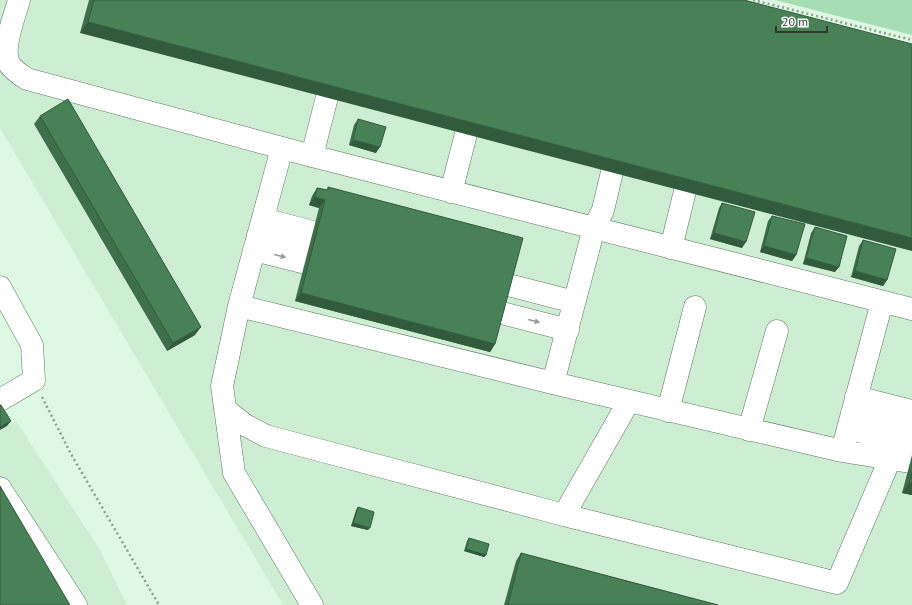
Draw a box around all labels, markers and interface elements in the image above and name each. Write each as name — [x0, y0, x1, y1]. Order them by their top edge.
scale bar — [776, 8, 827, 34]
text: 20 m — [782, 14, 808, 29]
one-way arrow — [273, 254, 286, 260]
one-way arrow — [528, 318, 540, 324]

